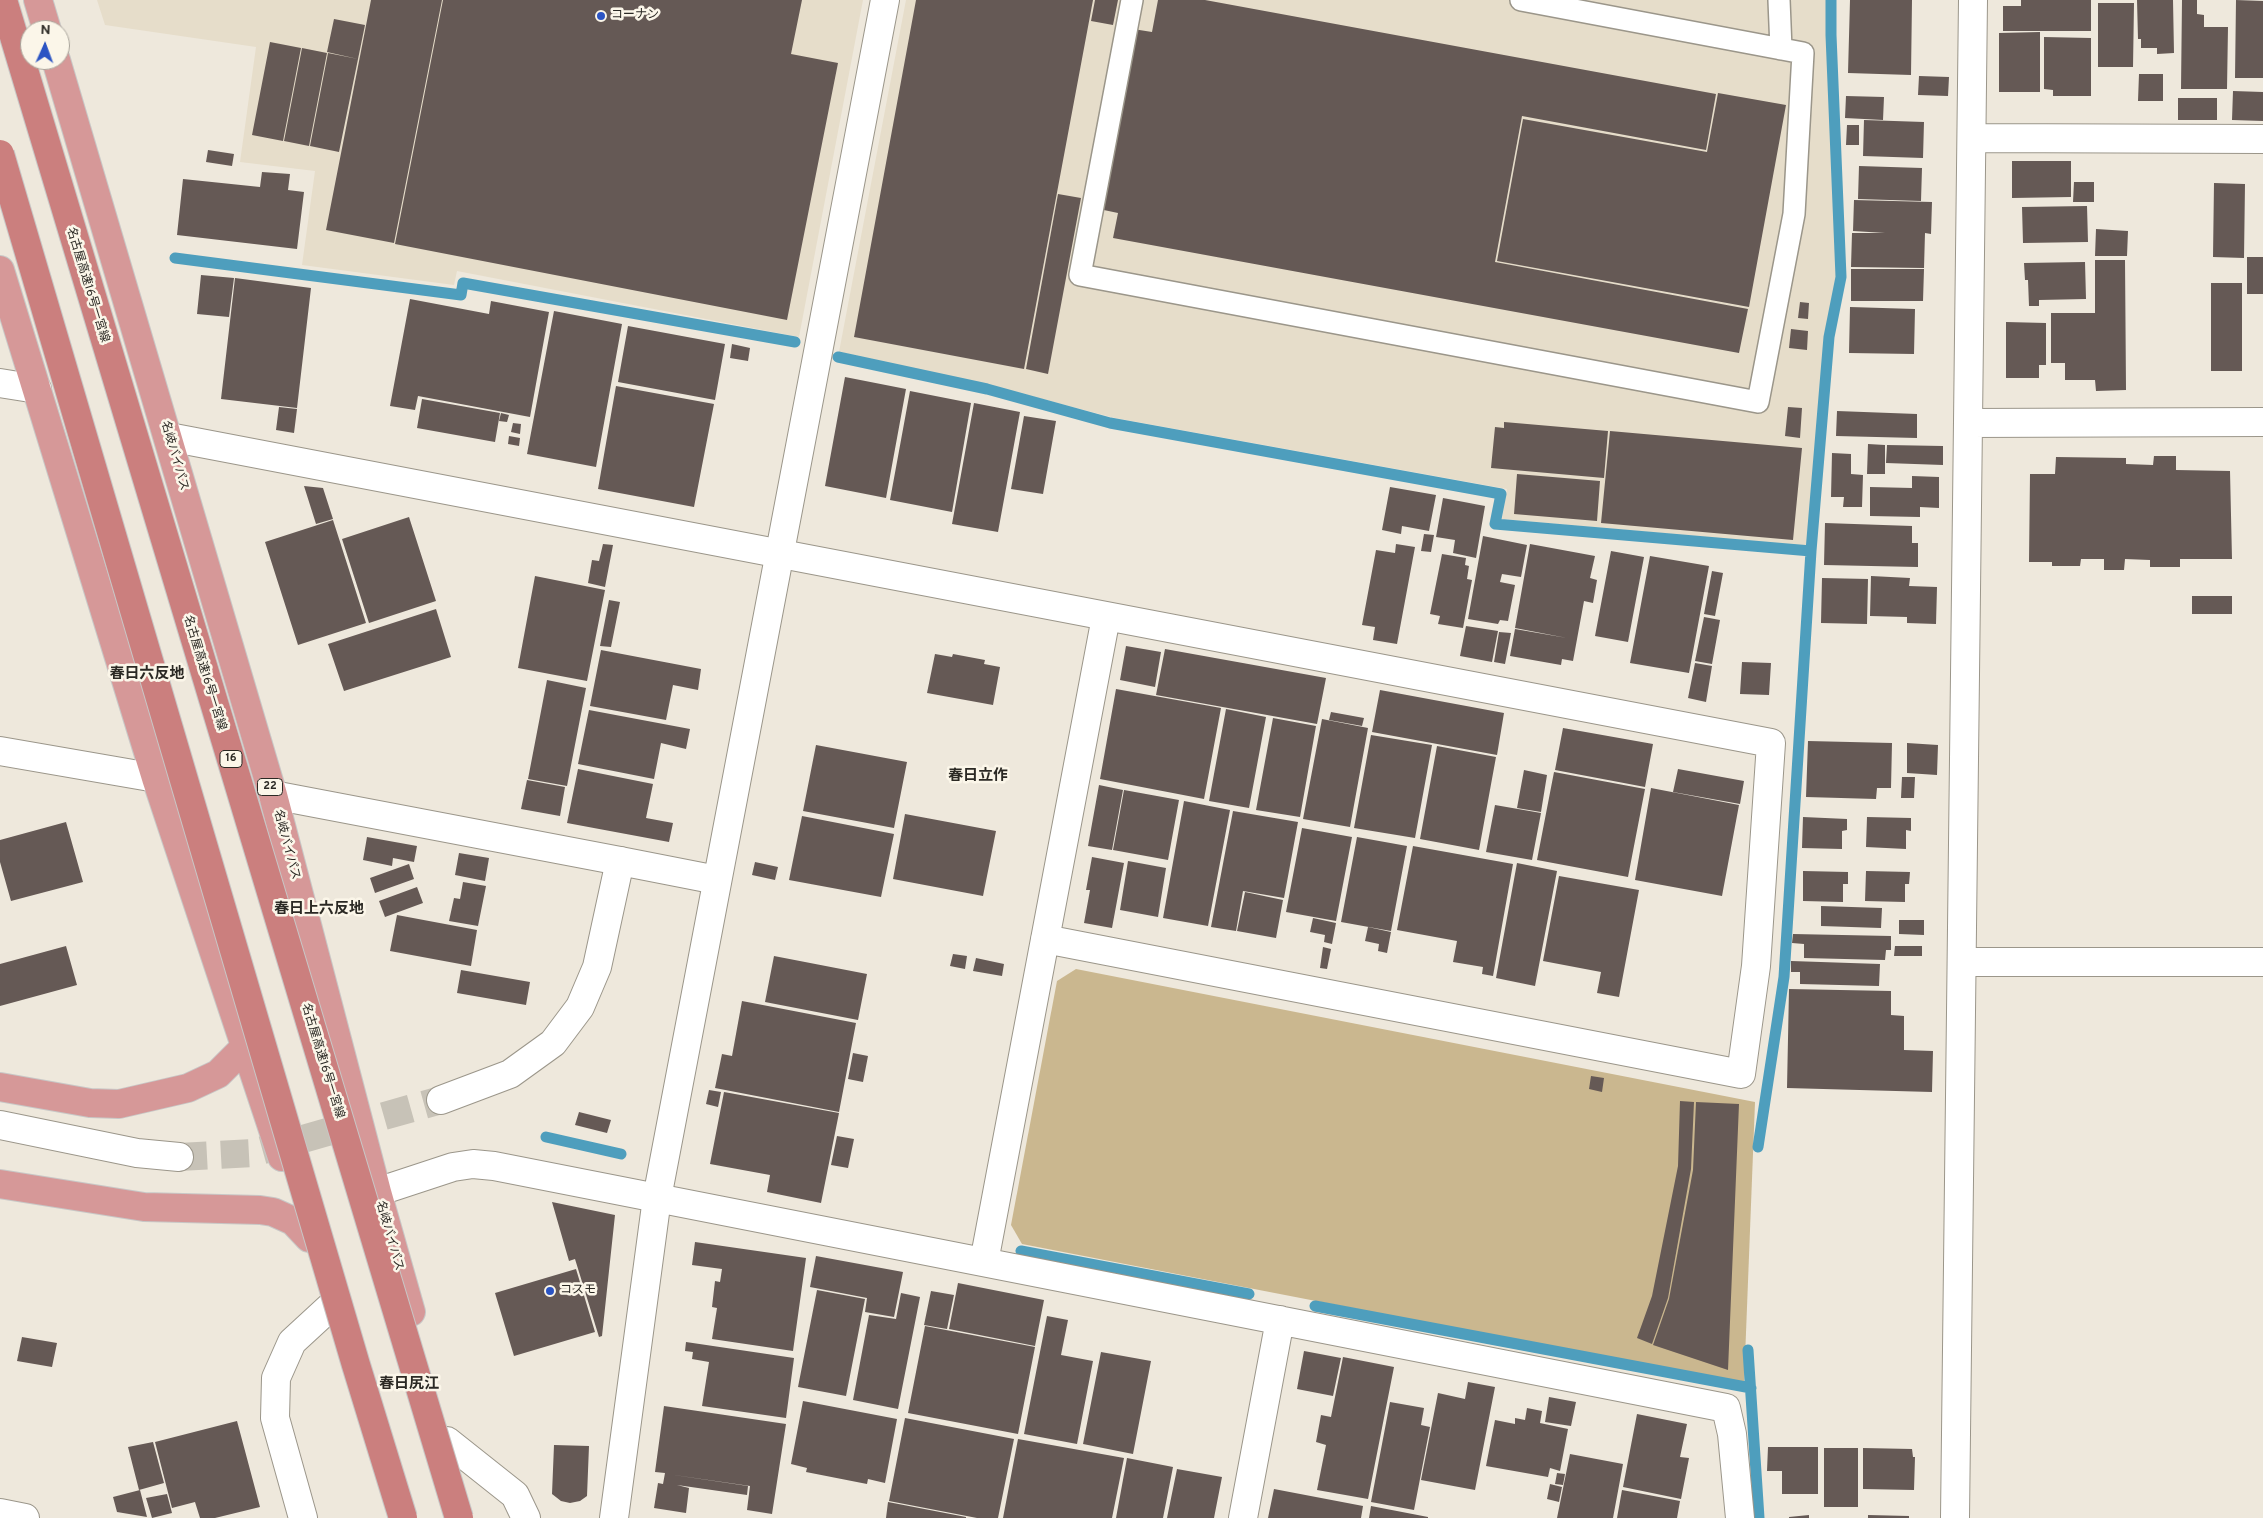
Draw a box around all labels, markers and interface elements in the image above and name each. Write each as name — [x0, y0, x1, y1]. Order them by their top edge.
place label: コーナン — [611, 9, 659, 23]
marker: コーナン — [595, 10, 607, 22]
north arrow — [20, 20, 70, 70]
text: N — [40, 22, 51, 39]
street label: 名古屋高速16号一宮線 — [63, 226, 111, 344]
street label: 名岐バイパス — [157, 419, 191, 493]
street label: 名古屋高速16号一宮線 — [180, 614, 228, 732]
district label: 春日六反地 — [110, 666, 184, 684]
road number: 16 — [220, 751, 242, 768]
district label: 春日立作 — [948, 768, 1008, 786]
road number: 22 — [258, 779, 282, 796]
street label: 名岐バイパス — [270, 808, 302, 882]
district label: 春日上六反地 — [274, 901, 364, 919]
street label: 名古屋高速16号一宮線 — [298, 1002, 346, 1120]
street label: 名岐バイパス — [372, 1199, 406, 1273]
place label: コスモ — [560, 1284, 596, 1298]
marker: コスモ — [544, 1285, 556, 1297]
district label: 春日尻江 — [379, 1376, 439, 1394]

